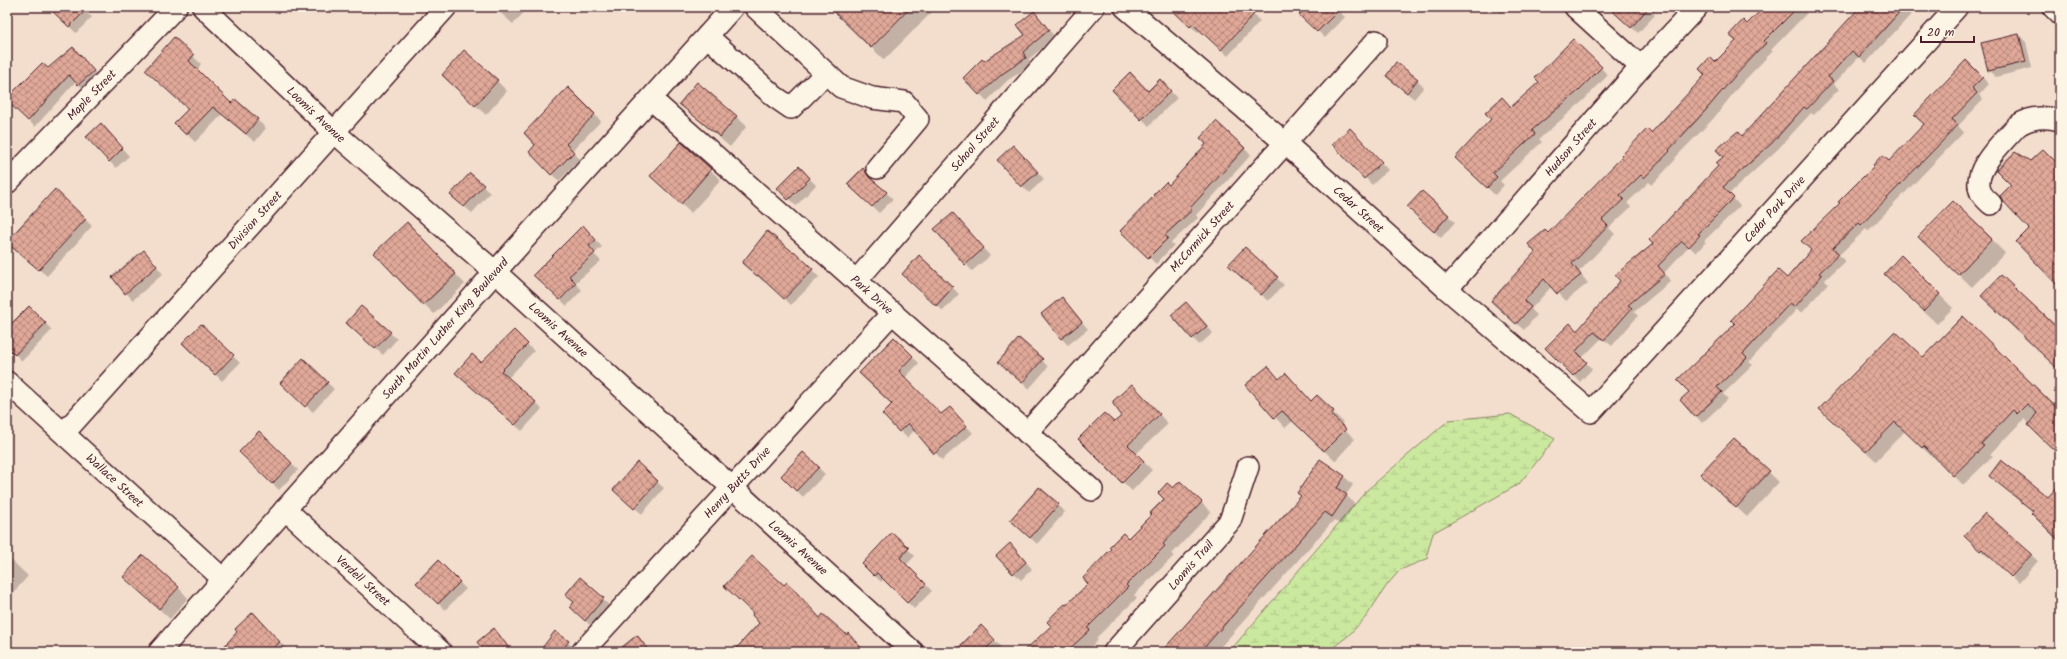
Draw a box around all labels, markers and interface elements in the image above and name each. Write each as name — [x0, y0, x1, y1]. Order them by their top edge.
scale bar — [1921, 18, 1974, 44]
text: 20 m — [1927, 23, 1955, 42]
street label: Maple Street — [62, 65, 121, 125]
street label: Loomis Avenue — [282, 82, 350, 148]
street label: School Street — [946, 112, 1004, 176]
street label: Hudson Street — [1540, 114, 1602, 181]
street label: Cedar Park Drive — [1739, 171, 1810, 247]
street label: Cedar Street — [1329, 181, 1389, 238]
street label: Division Street — [223, 186, 287, 254]
street label: McCormick Street — [1165, 196, 1239, 277]
street label: South Martin Luther King Boulevard — [377, 253, 514, 404]
street label: Park Drive — [846, 270, 898, 319]
street label: Loomis Avenue — [524, 297, 593, 362]
street label: Henry Butts Drive — [699, 441, 776, 523]
street label: Wallace Street — [82, 449, 148, 512]
street label: Loomis Avenue — [764, 515, 833, 580]
street label: Loomis Trail — [1163, 536, 1218, 595]
street label: Verdell Street — [332, 551, 395, 611]

